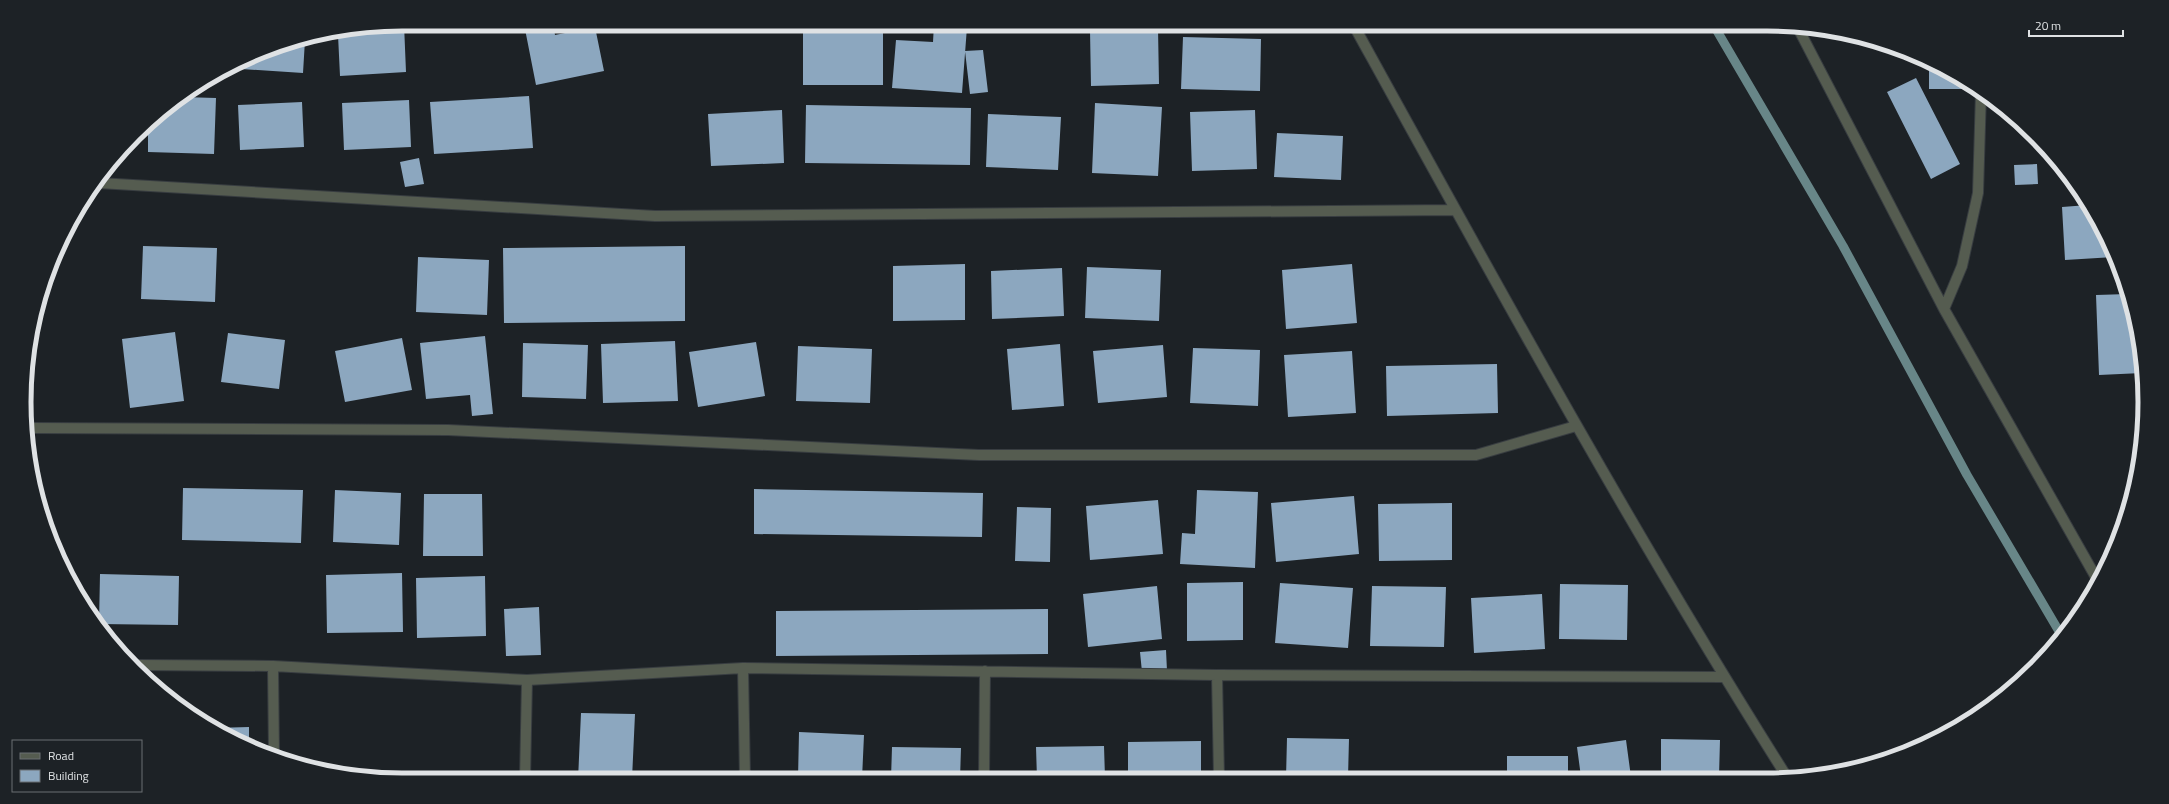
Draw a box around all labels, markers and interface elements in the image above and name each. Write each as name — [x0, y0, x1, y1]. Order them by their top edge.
scale bar — [2029, 12, 2123, 38]
text: 20 m — [2035, 16, 2061, 35]
legend — [12, 740, 142, 792]
text: Road — [48, 746, 74, 765]
text: Building — [48, 766, 89, 785]

